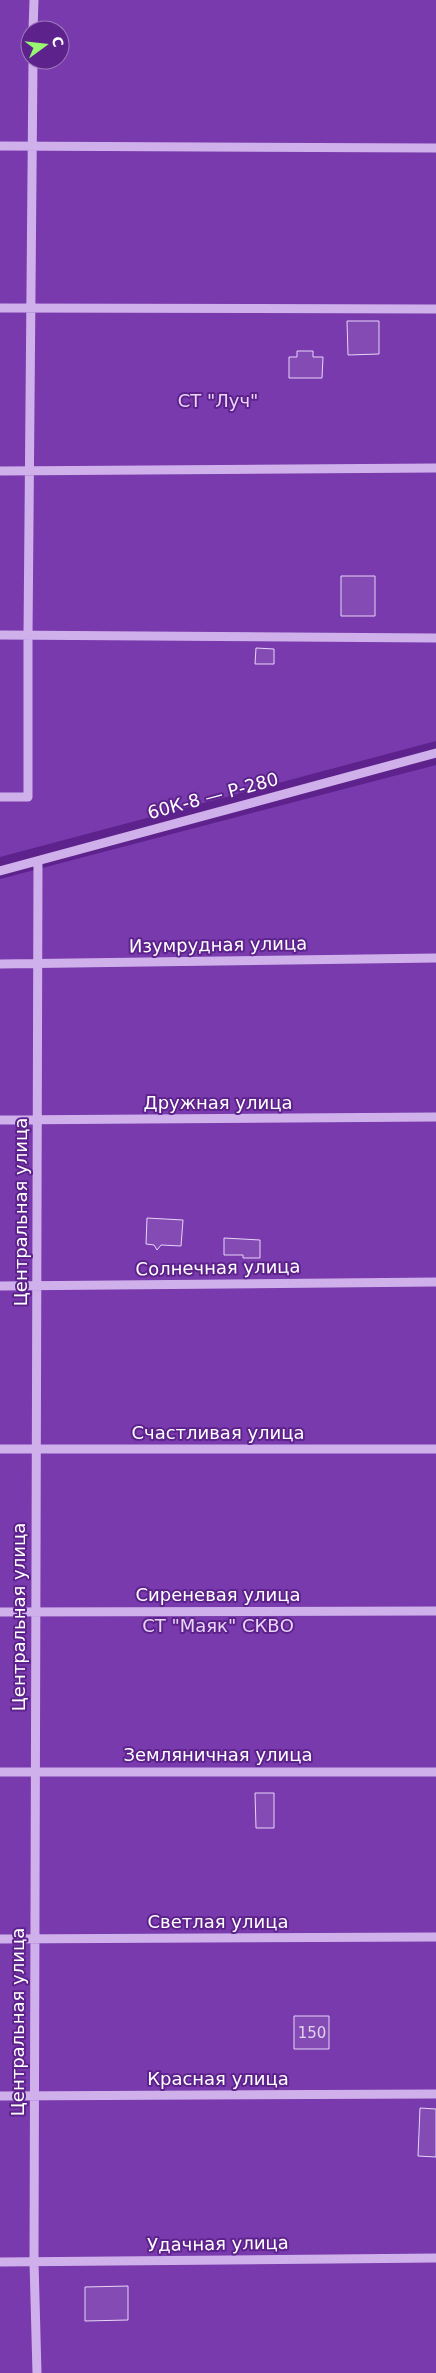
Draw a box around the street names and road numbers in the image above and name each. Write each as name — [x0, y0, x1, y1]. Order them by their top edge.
street label: 60К-8 — Р-280 — [145, 768, 281, 823]
street label: Изумрудная улица — [129, 932, 307, 957]
street label: Дружная улица — [144, 1092, 292, 1113]
street label: Центральная улица — [10, 1118, 31, 1306]
street label: Солнечная улица — [135, 1256, 301, 1279]
street label: Счастливая улица — [131, 1422, 305, 1443]
street label: Центральная улица — [8, 1523, 29, 1711]
street label: Сиреневая улица — [136, 1584, 300, 1605]
street label: Земляничная улица — [123, 1744, 313, 1765]
street label: Светлая улица — [148, 1911, 288, 1932]
street label: Центральная улица — [7, 1928, 28, 2116]
street label: Красная улица — [147, 2068, 289, 2089]
street label: Удачная улица — [147, 2232, 289, 2255]

